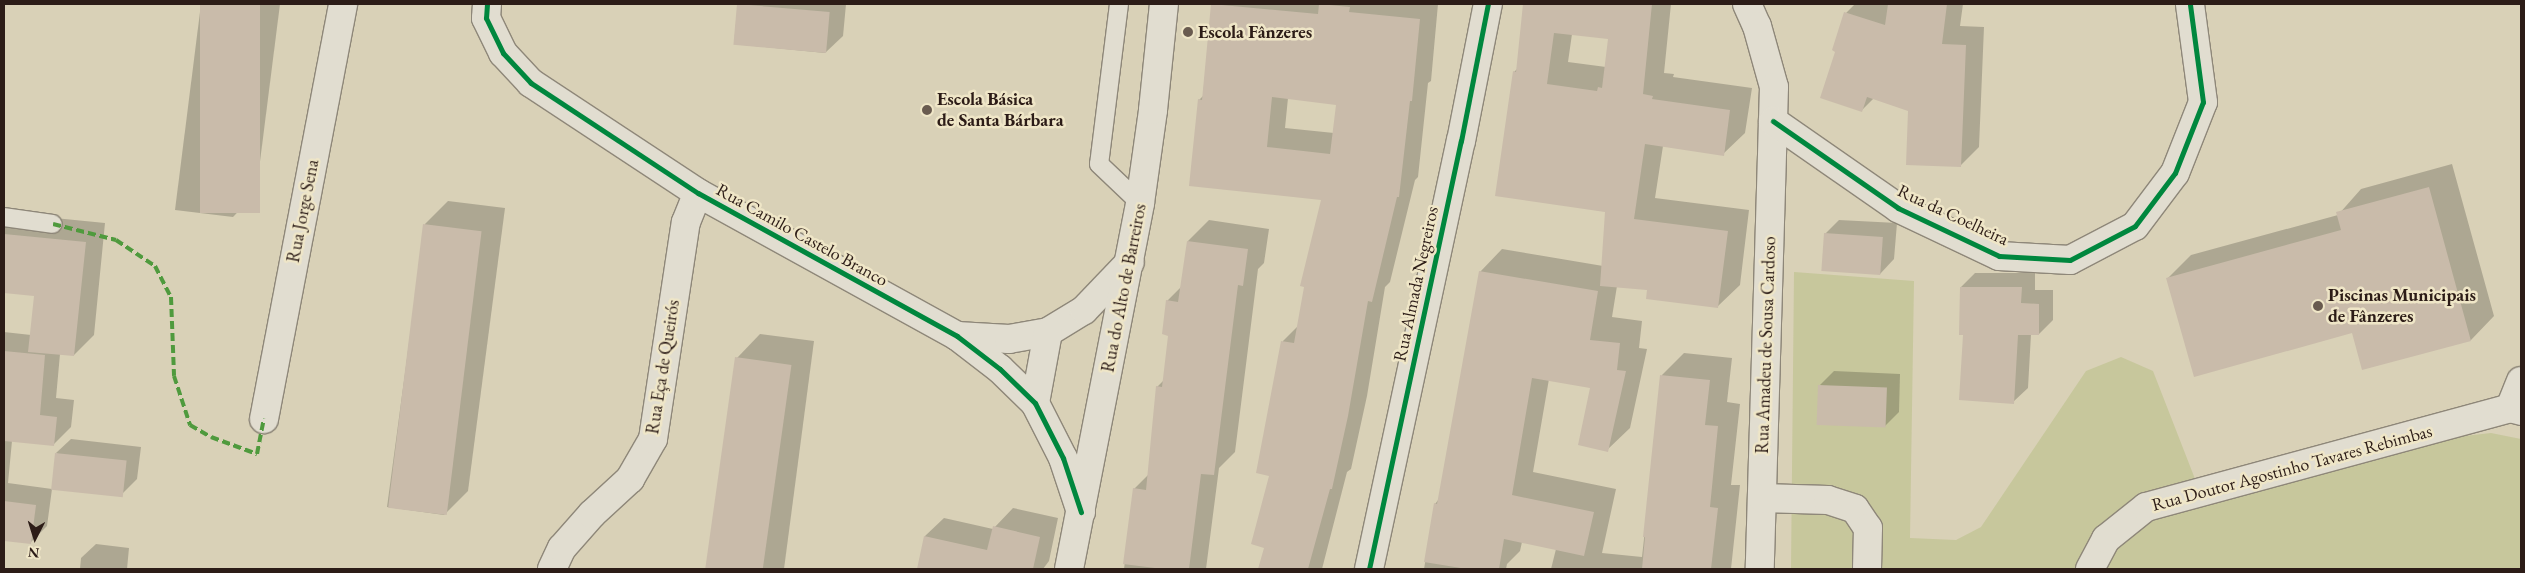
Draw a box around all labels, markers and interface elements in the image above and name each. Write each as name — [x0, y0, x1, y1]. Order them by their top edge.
place label: Escola Fânzeres — [1198, 21, 1312, 43]
marker: Escola Fânzeres — [1182, 26, 1194, 38]
place label: Escola Básica de Santa Bárbara — [937, 89, 1064, 132]
marker: Escola Básica de Santa Bárbara — [921, 104, 933, 116]
street label: Rua Jorge Sena — [282, 158, 324, 264]
street label: Rua Camilo Castelo Branco — [712, 179, 892, 291]
street label: Rua da Coelheira — [1894, 180, 2012, 250]
street label: Rua do Alto de Barreiros — [1097, 202, 1151, 374]
street label: Rua Almada Negreiros — [1389, 204, 1443, 364]
street label: Rua Amadeu de Sousa Cardoso — [1751, 236, 1781, 454]
place label: Piscinas Municipais de Fânzeres — [2328, 285, 2476, 328]
street label: Rua Eça de Queirós — [642, 298, 684, 436]
marker: Piscinas Municipais de Fânzeres — [2312, 300, 2324, 312]
street label: Rua Doutor Agostinho Tavares Rebimbas — [2149, 420, 2435, 516]
north arrow — [10, 513, 60, 563]
text: N — [27, 543, 40, 562]

